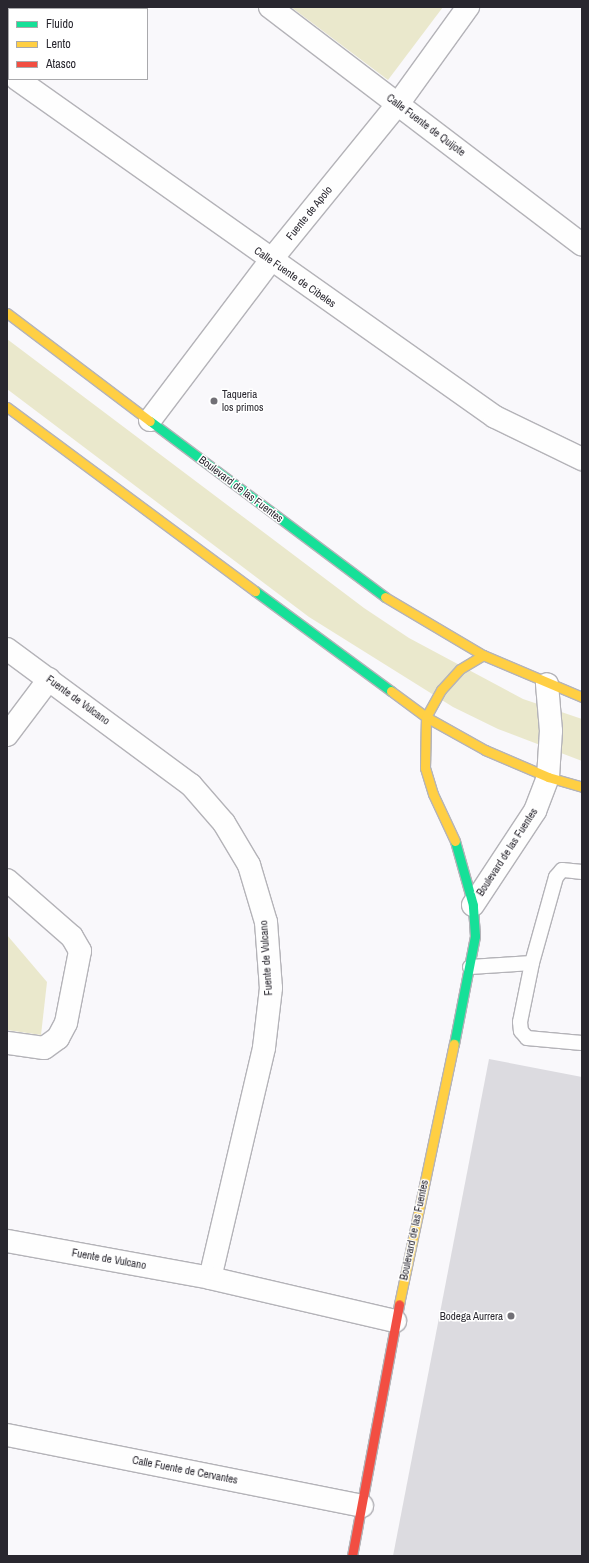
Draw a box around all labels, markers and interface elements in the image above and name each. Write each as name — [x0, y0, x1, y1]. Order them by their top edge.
legend — [8, 8, 148, 80]
text: Fluido — [46, 16, 73, 32]
text: Lento — [46, 36, 71, 52]
text: Atasco — [46, 56, 76, 72]
street label: Calle Fuente de Quijote — [384, 91, 468, 159]
street label: Fuente de Apolo — [283, 183, 335, 243]
street label: Calle Fuente de Cibeles — [252, 244, 338, 310]
place label: Taqueria los primos — [222, 388, 264, 414]
marker: Taqueria los primos — [209, 396, 219, 406]
street label: Boulevard de las Fuentes — [196, 453, 286, 525]
street label: Fuente de Vulcano — [44, 673, 112, 727]
street label: Boulevard de las Fuentes — [474, 806, 540, 898]
street label: Fuente de Vulcano — [257, 920, 275, 996]
street label: Boulevard de las Fuentes — [397, 1179, 431, 1281]
street label: Fuente de Vulcano — [71, 1246, 147, 1272]
place label: Bodega Aurrera — [439, 1309, 503, 1323]
marker: Bodega Aurrera — [506, 1311, 516, 1321]
street label: Calle Fuente de Cervantes — [131, 1453, 239, 1487]

